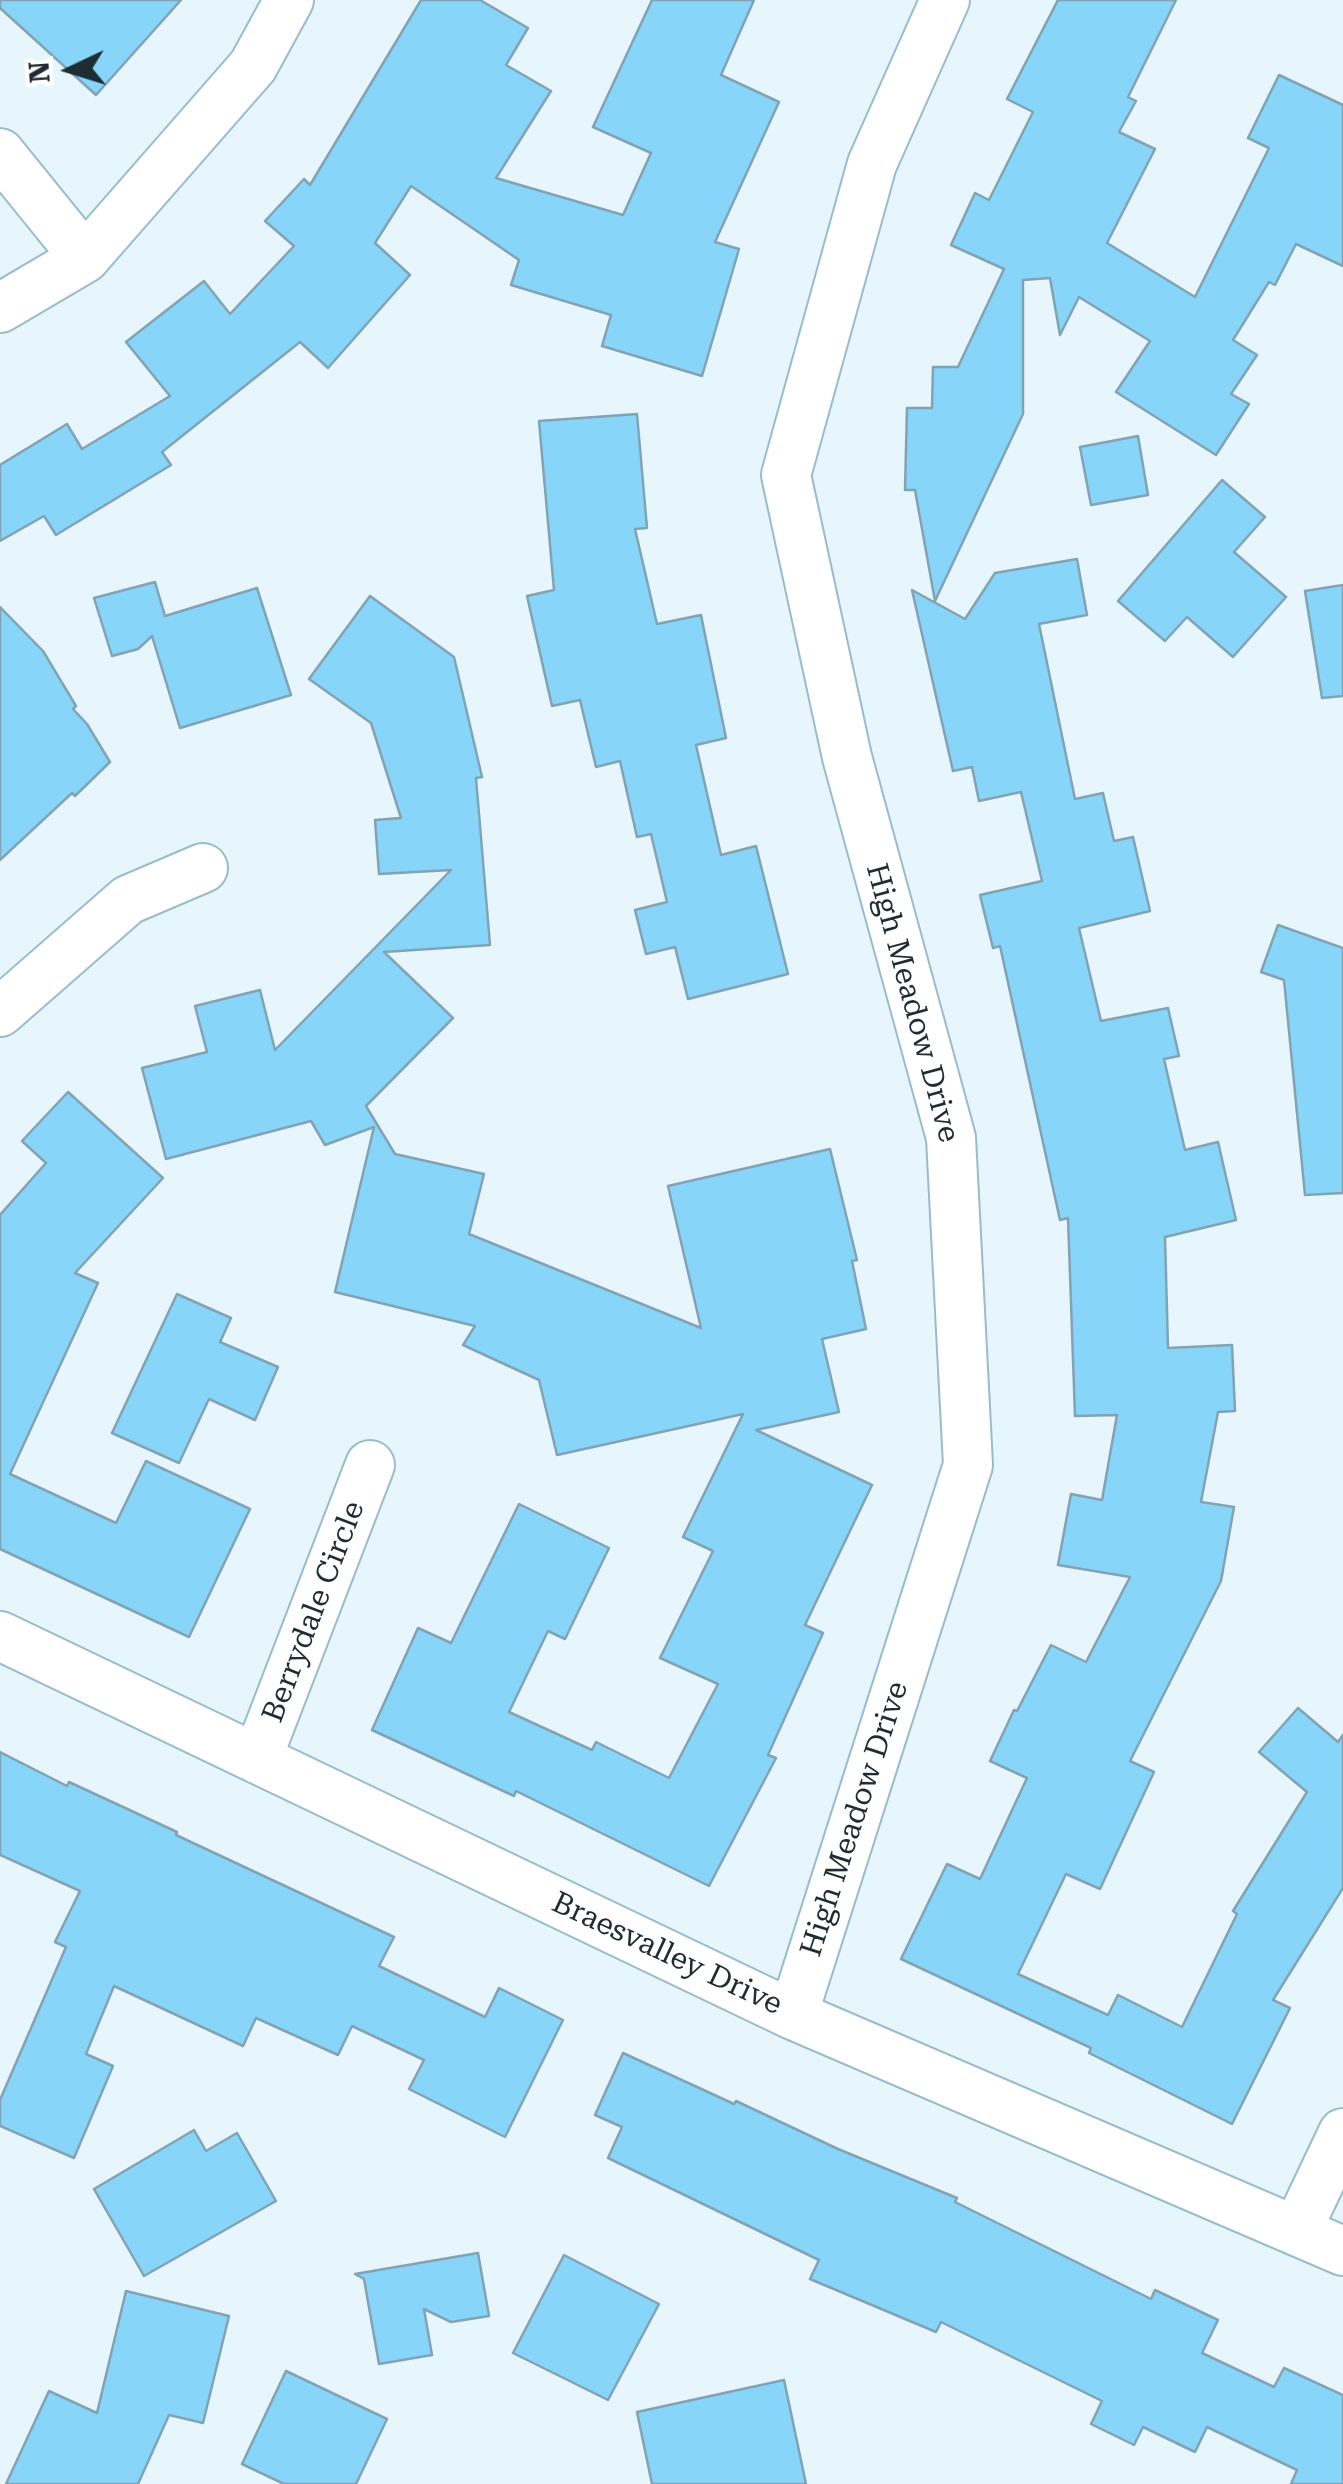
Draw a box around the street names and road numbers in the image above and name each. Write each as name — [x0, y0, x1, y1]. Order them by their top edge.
street label: High Meadow Drive — [857, 860, 967, 1146]
street label: Berrydale Circle — [255, 1496, 373, 1728]
street label: High Meadow Drive — [794, 1677, 916, 1961]
street label: Braesvalley Drive — [546, 1885, 788, 2023]

